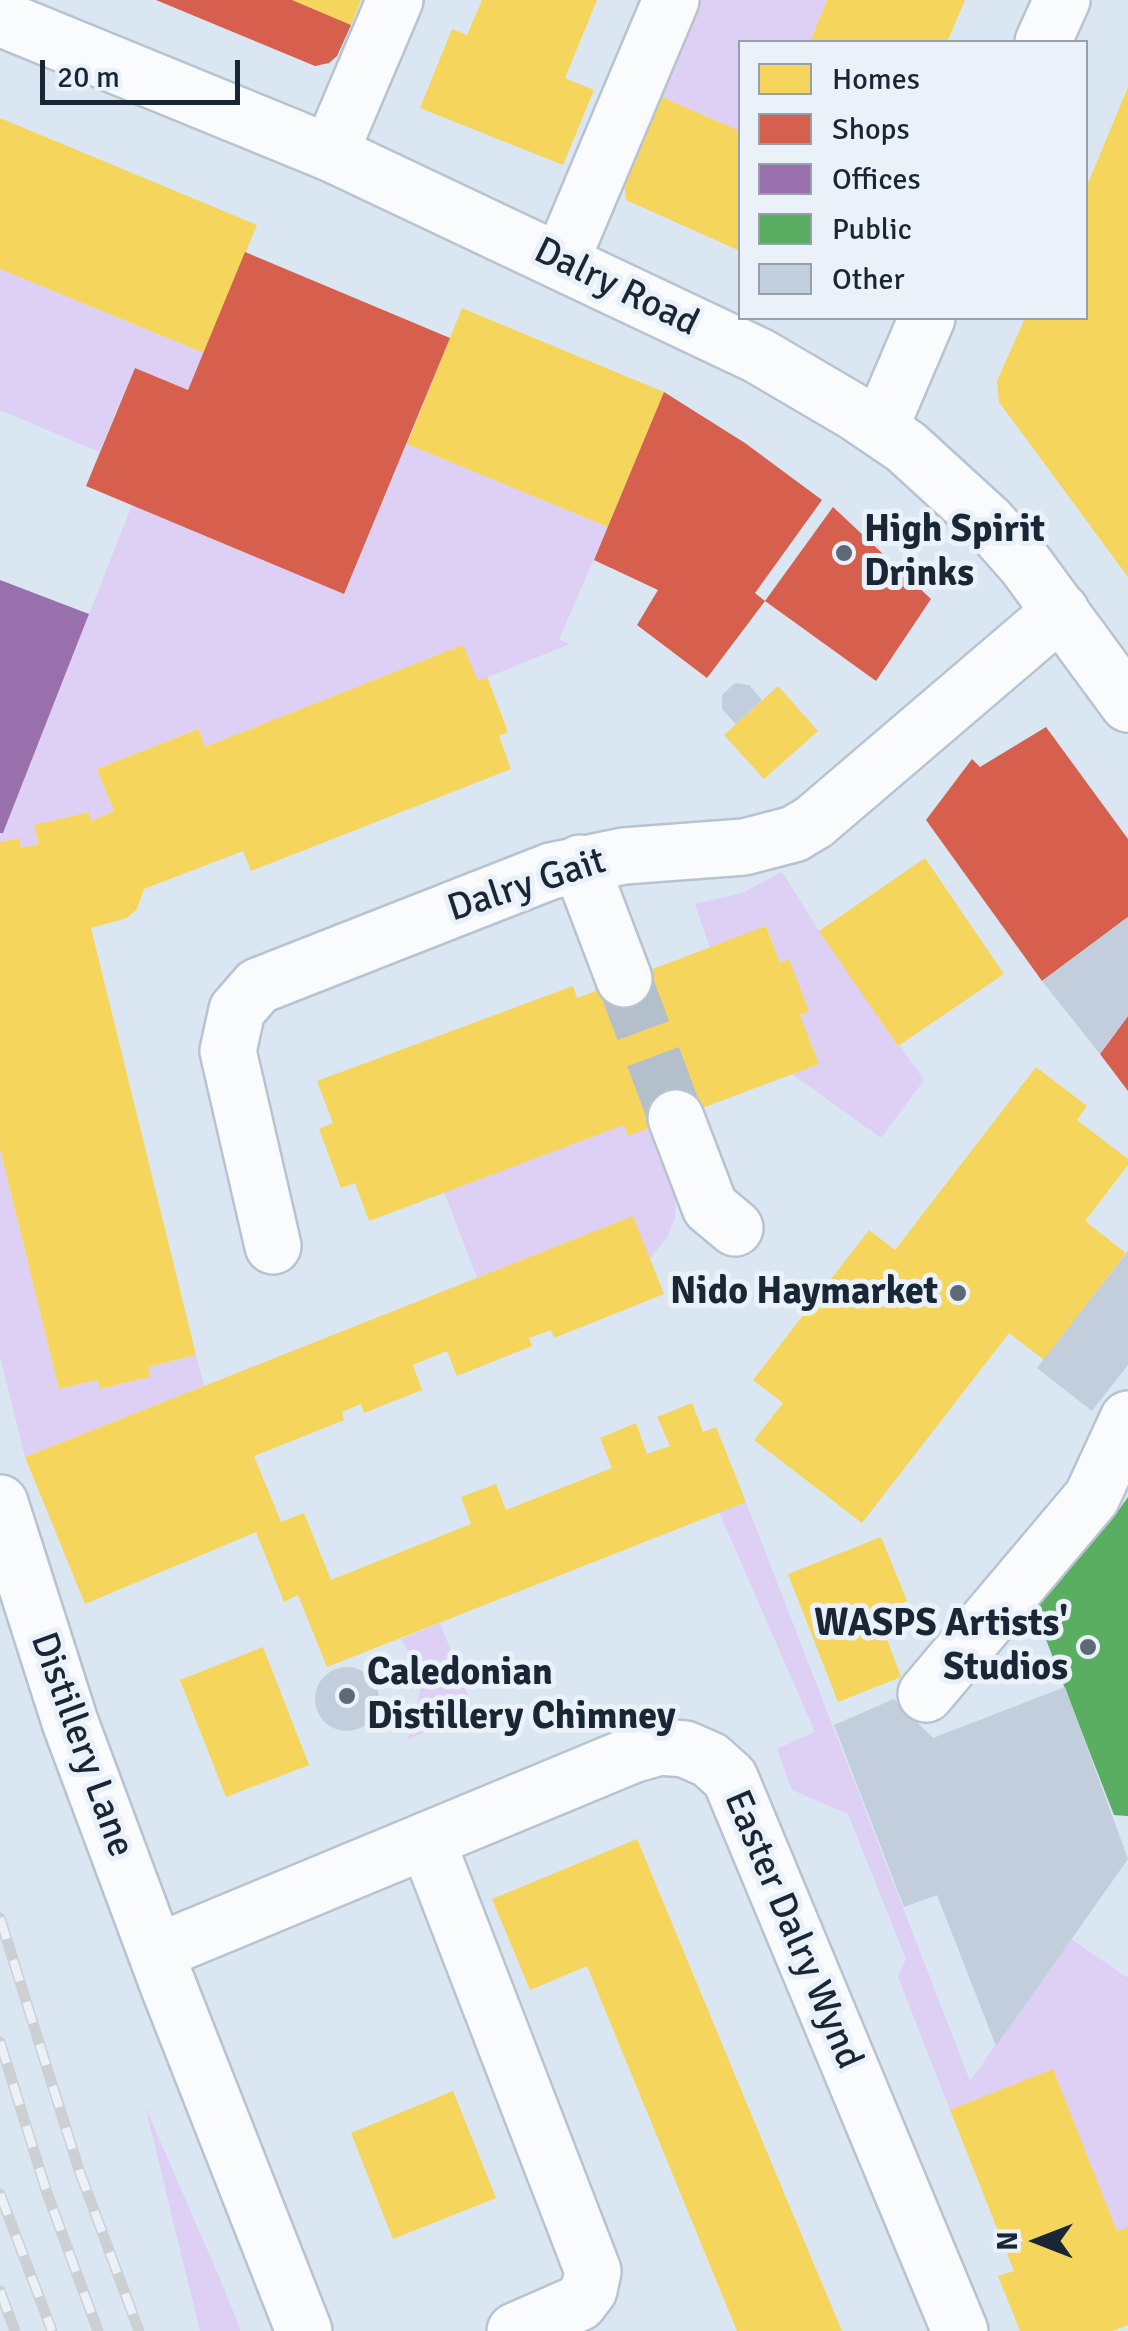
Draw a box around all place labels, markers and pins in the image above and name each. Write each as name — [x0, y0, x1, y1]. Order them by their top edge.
place label: High Spirit Drinks — [864, 508, 1045, 598]
marker: High Spirit Drinks — [833, 542, 855, 564]
place label: Nido Haymarket — [670, 1270, 938, 1316]
marker: Nido Haymarket — [947, 1282, 969, 1304]
place label: WASPS Artists' Studios — [814, 1602, 1068, 1692]
marker: WASPS Artists' Studios — [1077, 1636, 1099, 1658]
place label: Caledonian Distillery Chimney — [367, 1651, 676, 1740]
marker: Caledonian Distillery Chimney — [336, 1685, 358, 1707]

